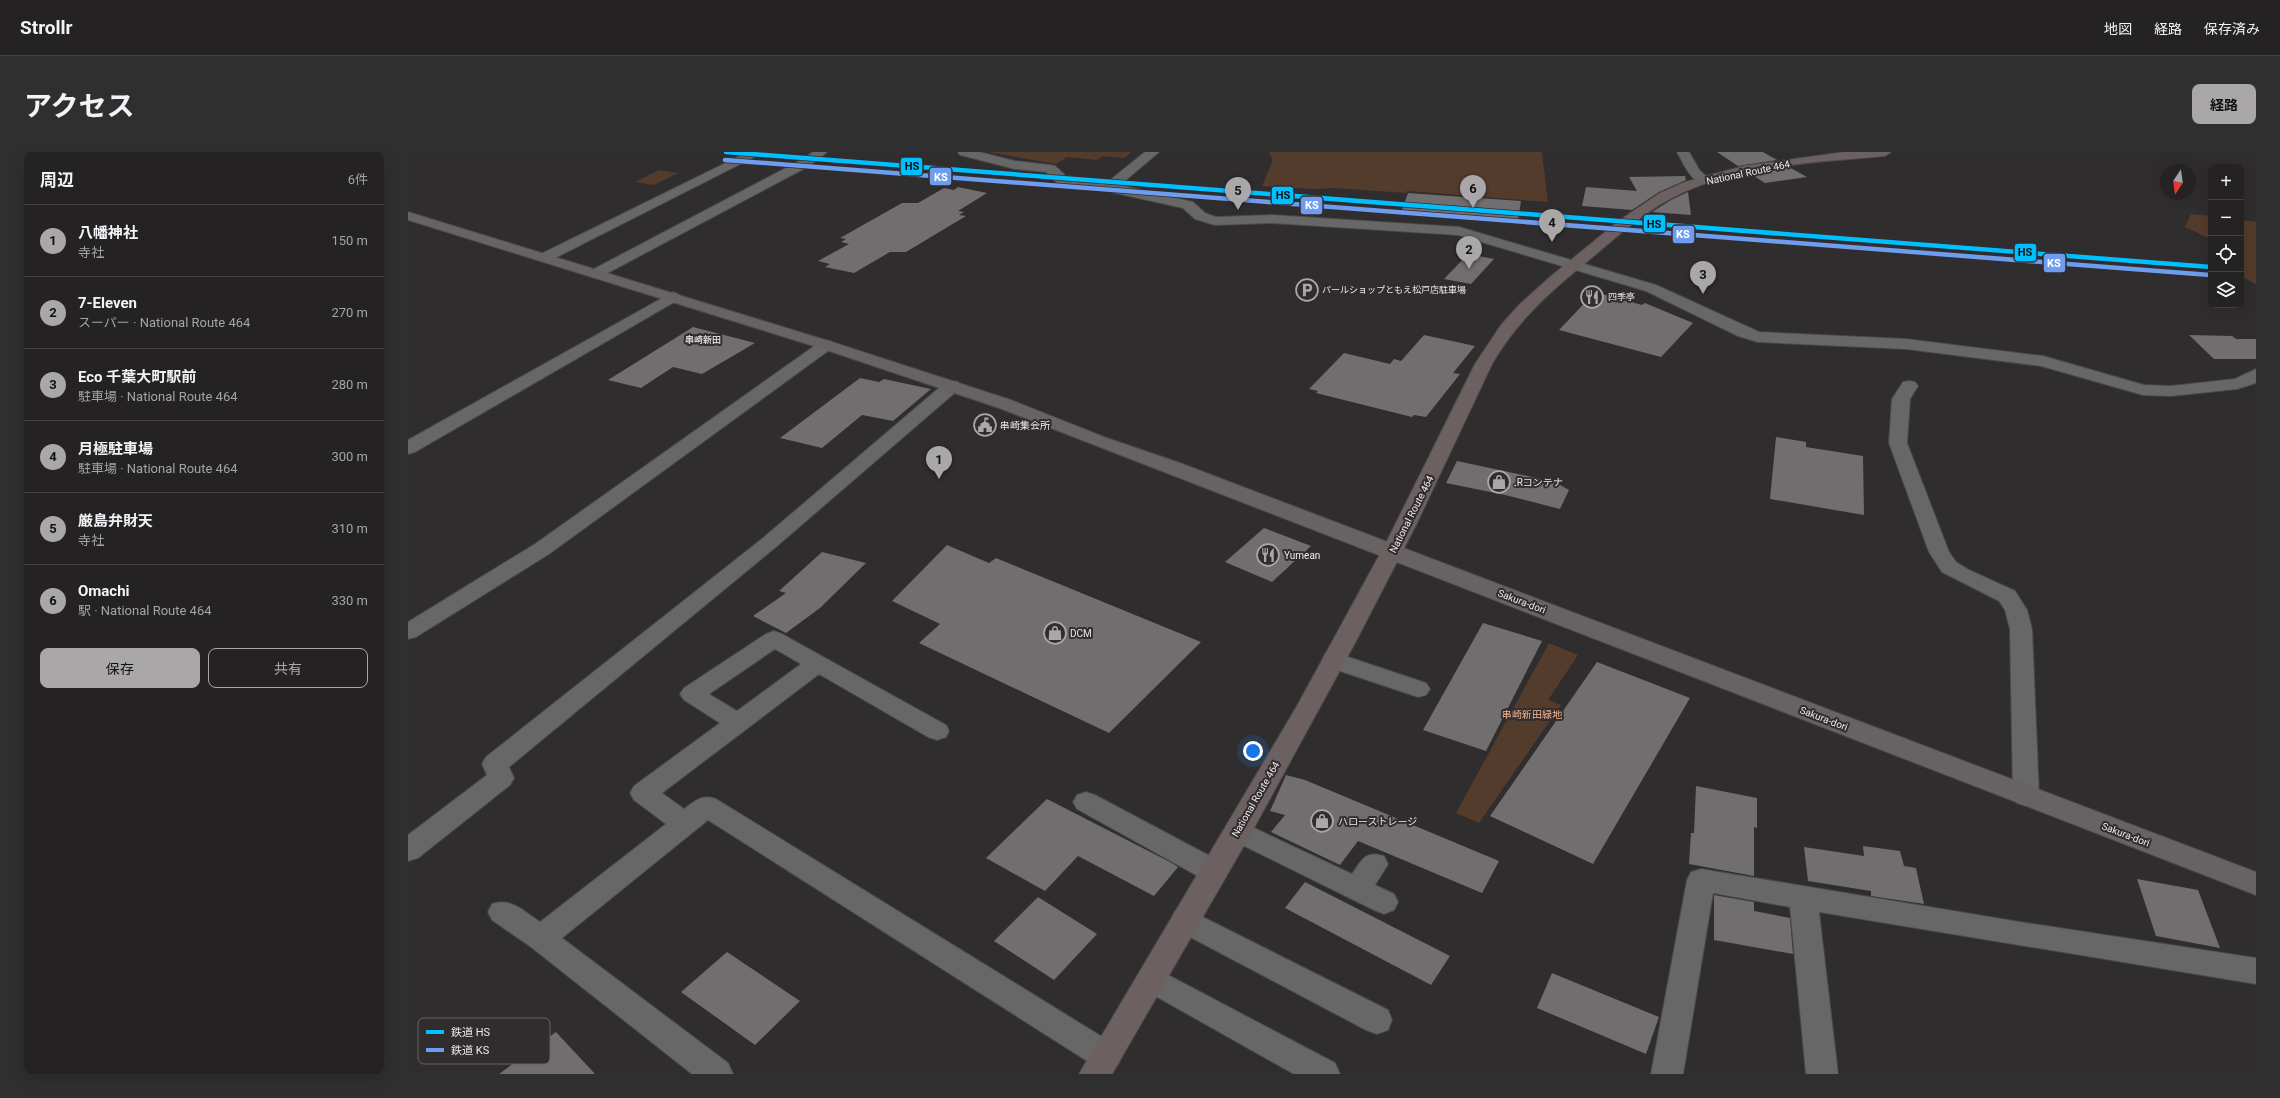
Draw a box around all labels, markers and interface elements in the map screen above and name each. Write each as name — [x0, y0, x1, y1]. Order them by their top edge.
text: Strollr — [20, 16, 73, 39]
text: 地図 — [2104, 21, 2132, 37]
text: 経路 — [2154, 21, 2182, 37]
text: 保存済み — [2204, 21, 2260, 37]
button: 経路 — [2192, 84, 2256, 124]
text: アクセス — [24, 90, 135, 123]
line badge: HS — [900, 157, 923, 176]
street label: National Route 464 — [1705, 158, 1791, 187]
text: HS — [905, 160, 919, 173]
north arrow — [2160, 164, 2196, 200]
map controls — [2208, 164, 2244, 308]
button: + — [2208, 164, 2244, 200]
line badge: KS — [929, 167, 952, 186]
text: 周辺 — [40, 170, 74, 190]
text: KS — [934, 171, 948, 184]
text: 6件 — [348, 172, 368, 187]
pin: 6 — [1460, 175, 1486, 208]
pin: 5 — [1225, 177, 1251, 210]
line badge: HS — [1271, 186, 1294, 205]
text: HS — [1276, 189, 1290, 202]
line badge: KS — [1300, 196, 1323, 215]
text: KS — [1305, 199, 1319, 212]
button: − — [2208, 200, 2244, 236]
pin: 4 — [1539, 209, 1565, 242]
line badge: HS — [1643, 214, 1666, 233]
text: HS — [1647, 218, 1661, 231]
text: 八幡神社 — [78, 224, 138, 242]
line badge: KS — [1672, 225, 1695, 244]
text: KS — [1676, 228, 1690, 241]
text: 1 — [49, 233, 57, 248]
text: 150 m — [331, 233, 368, 248]
pin: 2 — [1456, 236, 1482, 269]
button: locate — [2208, 236, 2244, 272]
line badge: HS — [2014, 243, 2037, 262]
text: 寺社 — [78, 245, 104, 260]
text: HS — [2018, 246, 2032, 259]
line badge: KS — [2043, 253, 2066, 273]
text: KS — [2047, 257, 2061, 270]
pin: 3 — [1690, 261, 1716, 294]
button: layers — [2208, 272, 2244, 308]
parking icon: パールショップともえ松戸店駐車場 — [1294, 277, 1320, 303]
restaurant icon: 四季亭 — [1579, 284, 1605, 310]
place label: パールショップともえ松戸店駐車場 — [1322, 285, 1466, 295]
place label: 四季亭 — [1608, 292, 1635, 302]
text: 7-Eleven — [78, 294, 137, 312]
text: 2 — [49, 305, 57, 320]
text: 270 m — [331, 305, 368, 320]
text: スーパー · National Route 464 — [78, 315, 250, 330]
district label: 串崎新田 — [685, 335, 721, 345]
text: Eco 千葉大町駅前 — [78, 368, 196, 386]
text: 3 — [49, 377, 57, 392]
text: 280 m — [331, 377, 368, 392]
text: 駐車場 · National Route 464 — [78, 389, 238, 404]
public building icon: 串崎集会所 — [972, 412, 998, 438]
place label: 串崎集会所 — [1000, 420, 1050, 431]
text: 月極駐車場 — [78, 440, 153, 458]
pin: 1 — [926, 446, 952, 479]
text: 4 — [49, 449, 57, 464]
text: 300 m — [331, 449, 368, 464]
text: 駐車場 · National Route 464 — [78, 461, 238, 476]
shop icon: .Rコンテナ — [1486, 469, 1512, 495]
street label: National Route 464 — [1387, 473, 1436, 555]
place label: .Rコンテナ — [1514, 477, 1563, 488]
text: 厳島弁財天 — [78, 512, 153, 530]
text: 5 — [49, 521, 57, 536]
text: 310 m — [331, 521, 368, 536]
text: 寺社 — [78, 533, 104, 548]
restaurant icon: Yumean — [1255, 542, 1281, 568]
place label: Yumean — [1284, 550, 1320, 561]
text: Omachi — [78, 582, 130, 600]
street label: Sakura-dori — [1496, 587, 1547, 616]
text: 6 — [49, 593, 57, 608]
text: 330 m — [331, 593, 368, 608]
text: 駅 · National Route 464 — [78, 603, 212, 618]
shop icon: DCM — [1042, 620, 1068, 646]
place label: DCM — [1070, 628, 1092, 639]
button: 保存 — [40, 648, 200, 688]
button: 共有 — [208, 648, 368, 688]
street label: Sakura-dori — [1798, 704, 1849, 733]
park label: 串崎新田緑地 — [1502, 709, 1563, 720]
your location — [1243, 741, 1263, 761]
street label: National Route 464 — [1229, 759, 1282, 839]
shop icon: ハローストレージ — [1309, 808, 1335, 834]
place label: ハローストレージ — [1338, 816, 1417, 827]
street label: Sakura-dori — [2100, 820, 2151, 849]
legend — [418, 1018, 550, 1064]
text: 鉄道 HS — [451, 1026, 491, 1039]
text: 鉄道 KS — [451, 1044, 490, 1057]

